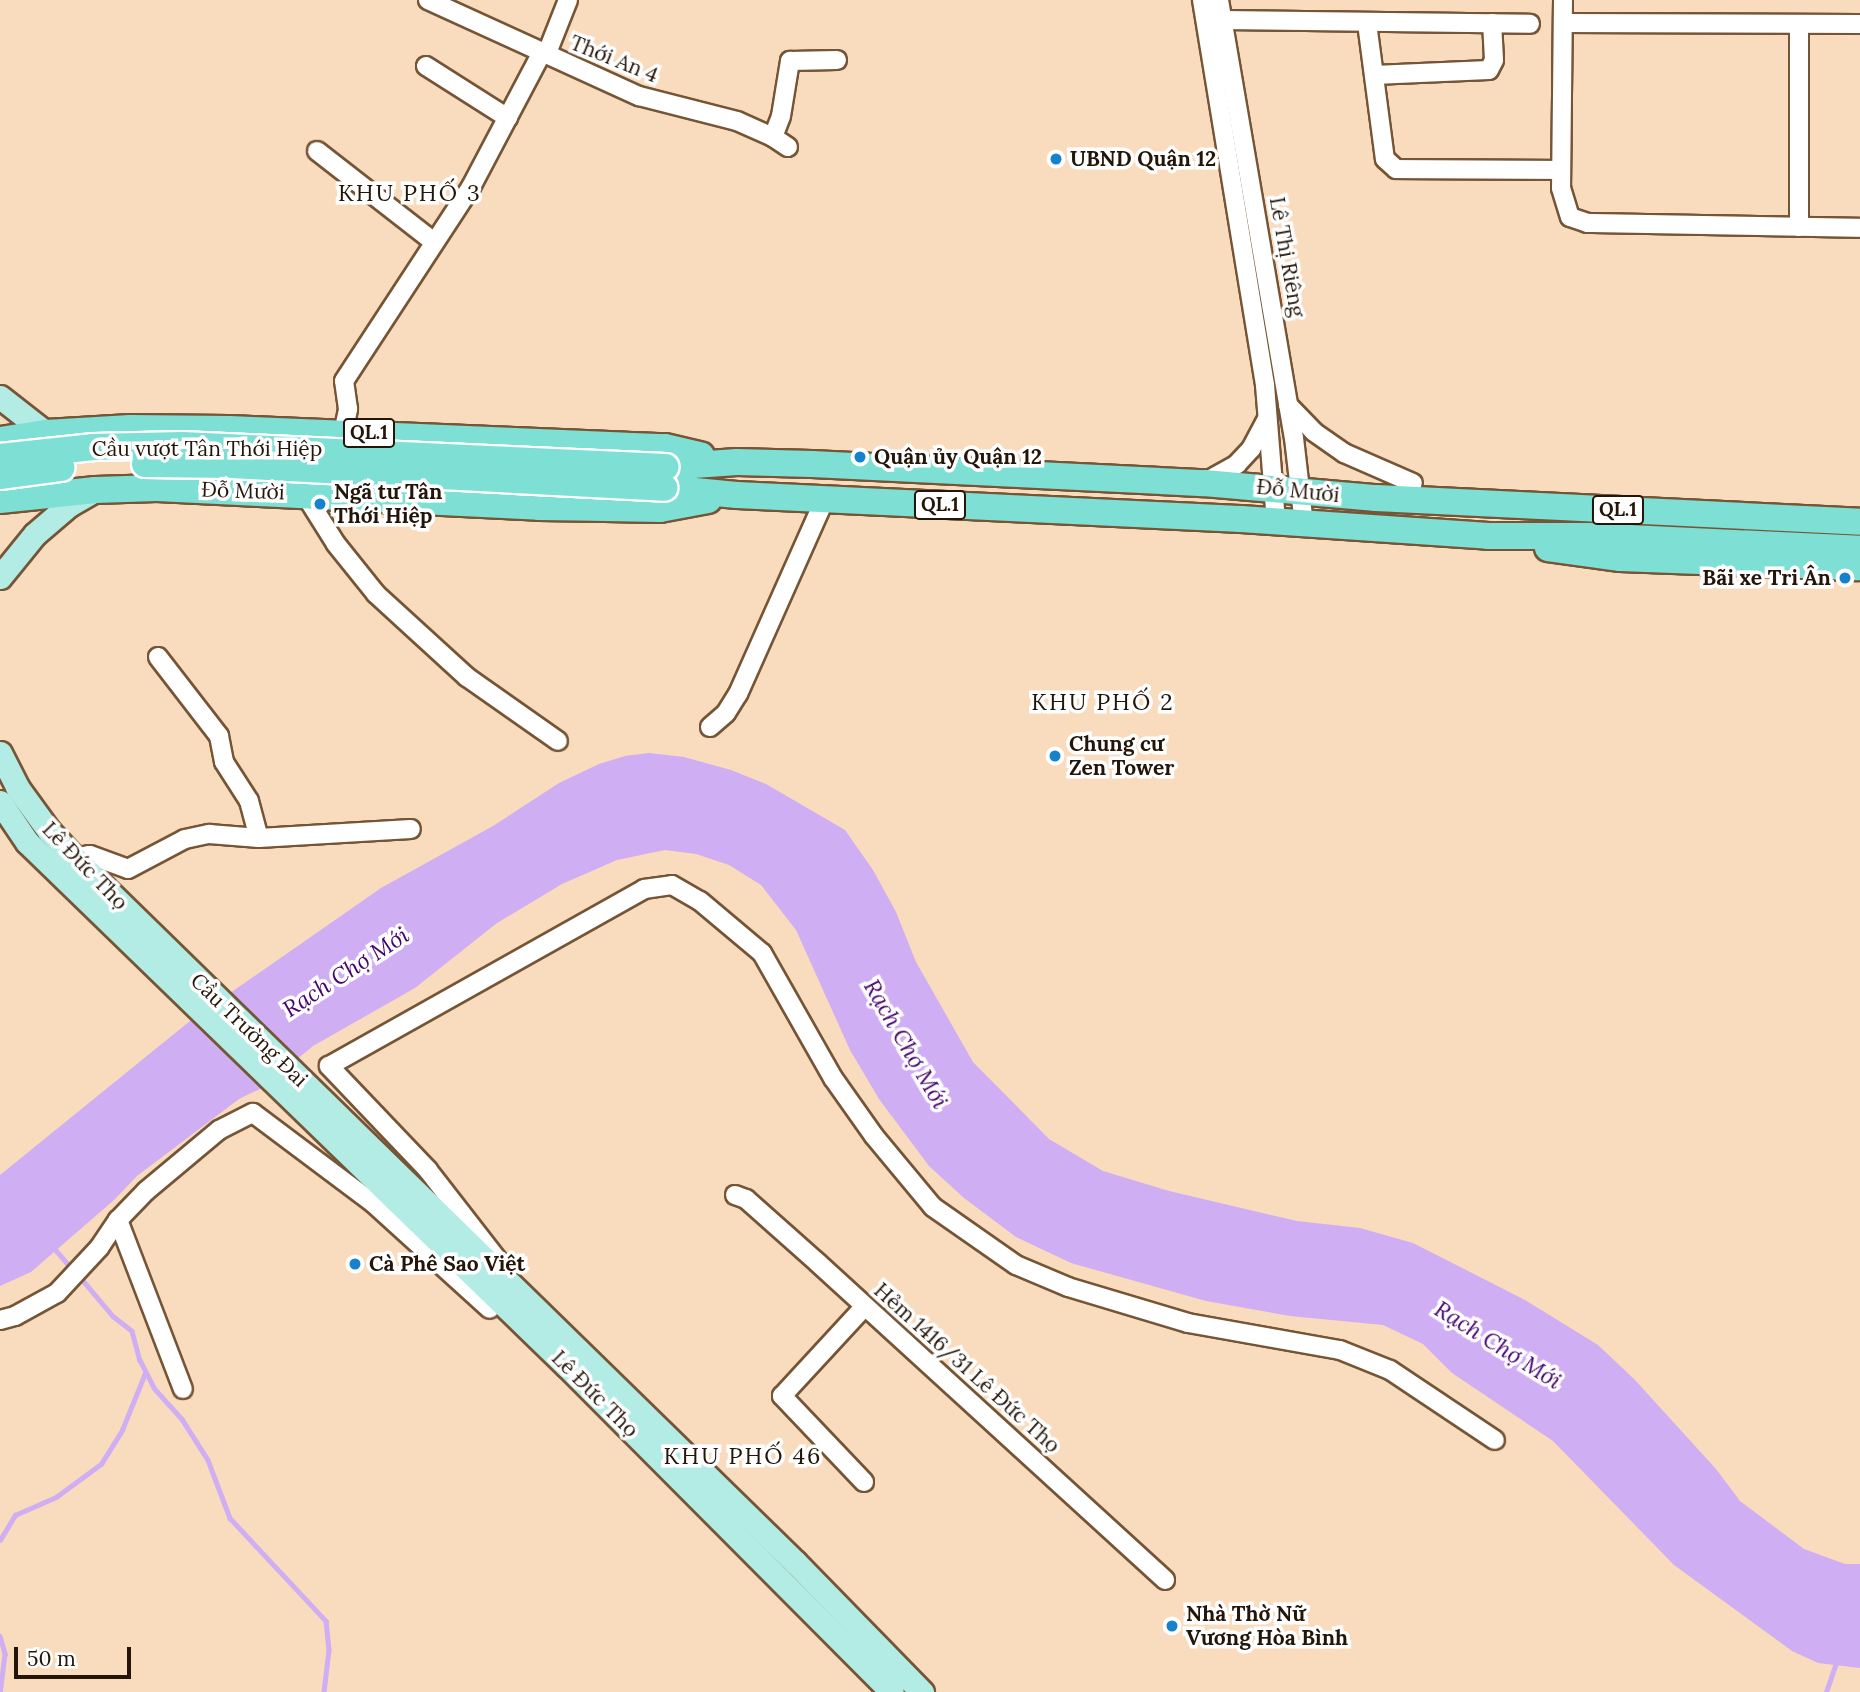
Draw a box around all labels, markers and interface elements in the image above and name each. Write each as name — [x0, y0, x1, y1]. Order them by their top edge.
street label: Thới An 4 — [566, 30, 662, 88]
place label: UBND Quận 12 — [1070, 146, 1216, 172]
marker: UBND Quận 12 — [1048, 151, 1064, 167]
district label: KHU PHỐ 3 — [339, 179, 481, 207]
street label: Lê Thị Riêng — [1264, 195, 1310, 319]
road number: QL.1 — [343, 418, 395, 448]
street label: Cầu vượt Tân Thới Hiệp — [92, 436, 322, 462]
place label: Quận ủy Quận 12 — [874, 444, 1042, 470]
marker: Quận ủy Quận 12 — [852, 449, 868, 465]
street label: Đỗ Mười — [1255, 474, 1341, 508]
street label: Đỗ Mười — [201, 477, 285, 505]
place label: Ngã tư Tân Thới Hiệp — [334, 479, 442, 529]
road number: QL.1 — [914, 490, 966, 520]
road number: QL.1 — [1592, 495, 1644, 526]
marker: Ngã tư Tân Thới Hiệp — [312, 496, 328, 512]
place label: Bãi xe Tri Ân — [1702, 565, 1831, 591]
marker: Bãi xe Tri Ân — [1837, 570, 1853, 586]
district label: KHU PHỐ 2 — [1032, 688, 1174, 716]
place label: Chung cư Zen Tower — [1069, 731, 1174, 781]
marker: Chung cư Zen Tower — [1047, 748, 1063, 764]
street label: Lê Đức Thọ — [37, 817, 133, 915]
water label: Rạch Chợ Mới — [278, 921, 414, 1023]
street label: Cầu Trường Đai — [185, 968, 313, 1092]
water label: Rạch Chợ Mới — [858, 975, 954, 1113]
place label: Cà Phê Sao Việt — [369, 1251, 525, 1277]
marker: Cà Phê Sao Việt — [347, 1256, 363, 1272]
street label: Hẻm 1416/31 Lê Đức Thọ — [869, 1278, 1065, 1458]
water label: Rạch Chợ Mới — [1429, 1295, 1567, 1395]
street label: Lê Đức Thọ — [546, 1345, 644, 1443]
district label: KHU PHỐ 46 — [665, 1442, 821, 1470]
place label: Nhà Thờ Nữ Vương Hòa Bình — [1186, 1601, 1348, 1651]
marker: Nhà Thờ Nữ Vương Hòa Bình — [1164, 1618, 1180, 1634]
scale bar — [18, 1632, 135, 1676]
text: 50 m — [27, 1645, 76, 1672]

